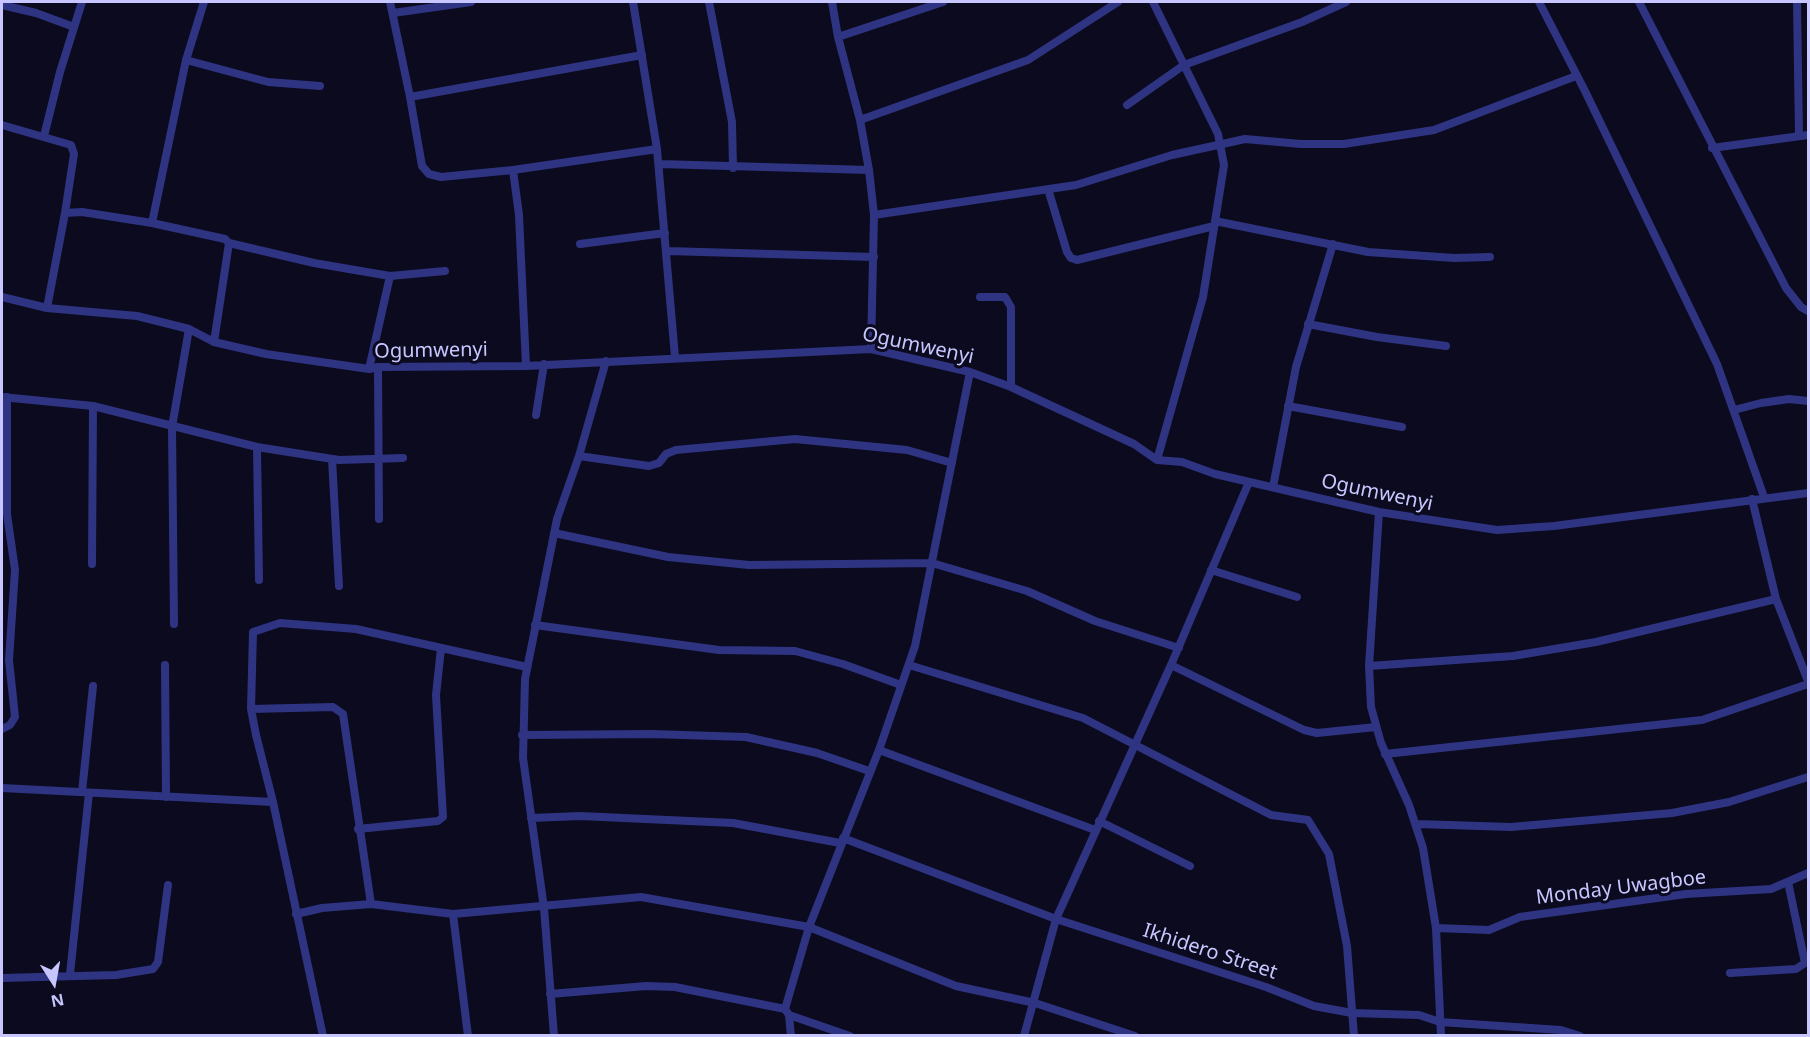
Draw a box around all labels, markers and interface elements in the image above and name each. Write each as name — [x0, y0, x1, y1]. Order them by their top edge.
street label: Ogumwenyi — [860, 322, 976, 370]
street label: Ogumwenyi — [374, 338, 488, 364]
street label: Ogumwenyi — [1319, 469, 1435, 517]
street label: Monday Uwagboe — [1535, 866, 1707, 910]
street label: Ikhidero Street — [1140, 919, 1280, 985]
north arrow — [24, 953, 84, 1013]
text: N — [49, 989, 66, 1013]

